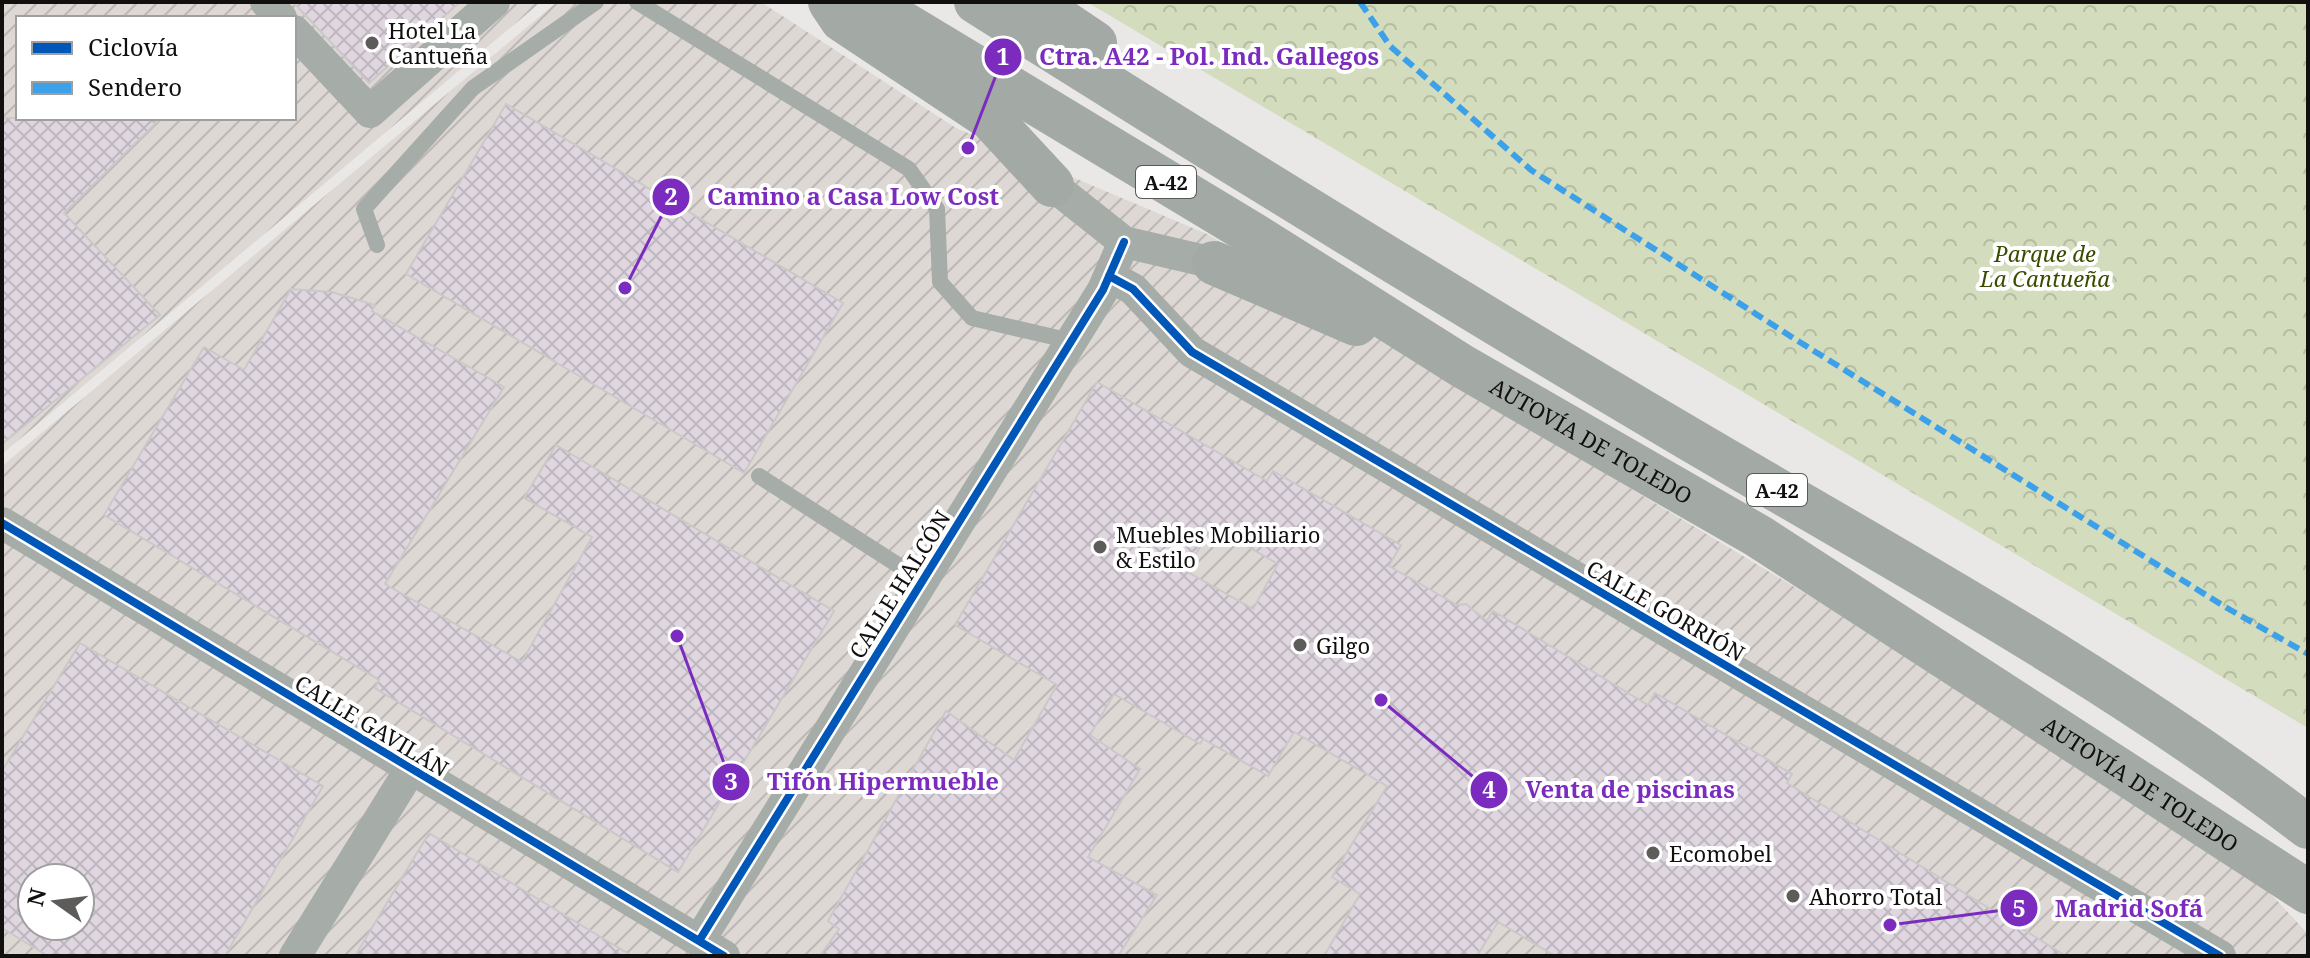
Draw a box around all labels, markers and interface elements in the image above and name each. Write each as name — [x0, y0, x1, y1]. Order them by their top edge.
place label: Hotel La Cantueña — [388, 15, 488, 70]
legend — [16, 16, 296, 120]
text: Ciclovía — [88, 30, 179, 63]
callout: Ctra. A42 - Pol. Ind. Gallegos — [983, 33, 1395, 81]
marker: Hotel La Cantueña — [363, 34, 381, 52]
text: 1 — [996, 39, 1010, 72]
text: Ctra. A42 - Pol. Ind. Gallegos — [1039, 39, 1379, 72]
text: Sendero — [88, 70, 182, 103]
road number: A-42 — [1136, 166, 1196, 198]
callout: Camino a Casa Low Cost — [651, 173, 1015, 221]
text: 2 — [664, 179, 678, 212]
text: Camino a Casa Low Cost — [707, 179, 999, 212]
park label: Parque de La Cantueña — [1979, 238, 2110, 293]
street label: AUTOVÍA DE TOLEDO — [1485, 370, 1698, 510]
road number: A-42 — [1747, 474, 1807, 506]
street label: CALLE HALCÓN — [841, 504, 957, 664]
place label: Muebles Mobiliario & Estilo — [1116, 519, 1320, 574]
marker: Muebles Mobiliario & Estilo — [1091, 538, 1109, 556]
street label: CALLE GORRIÓN — [1581, 553, 1751, 668]
place label: Gilgo — [1316, 630, 1370, 660]
marker: Gilgo — [1291, 636, 1309, 654]
street label: CALLE GAVILÁN — [290, 667, 455, 783]
street label: AUTOVÍA DE TOLEDO — [2037, 709, 2245, 858]
callout: Tifón Hipermueble — [711, 758, 1015, 806]
text: 3 — [724, 764, 738, 797]
text: Tifón Hipermueble — [767, 764, 999, 797]
callout: Venta de piscinas — [1469, 766, 1751, 814]
text: 4 — [1482, 772, 1496, 805]
text: Venta de piscinas — [1525, 772, 1735, 805]
place label: Ecomobel — [1669, 838, 1772, 868]
marker: Ecomobel — [1644, 844, 1662, 862]
north arrow — [16, 862, 96, 942]
place label: Ahorro Total — [1809, 881, 1943, 911]
callout: Madrid Sofá — [1999, 884, 2219, 932]
text: N — [19, 885, 52, 909]
marker: Ahorro Total — [1784, 887, 1802, 905]
text: 5 — [2012, 891, 2026, 924]
text: Madrid Sofá — [2055, 891, 2203, 924]

